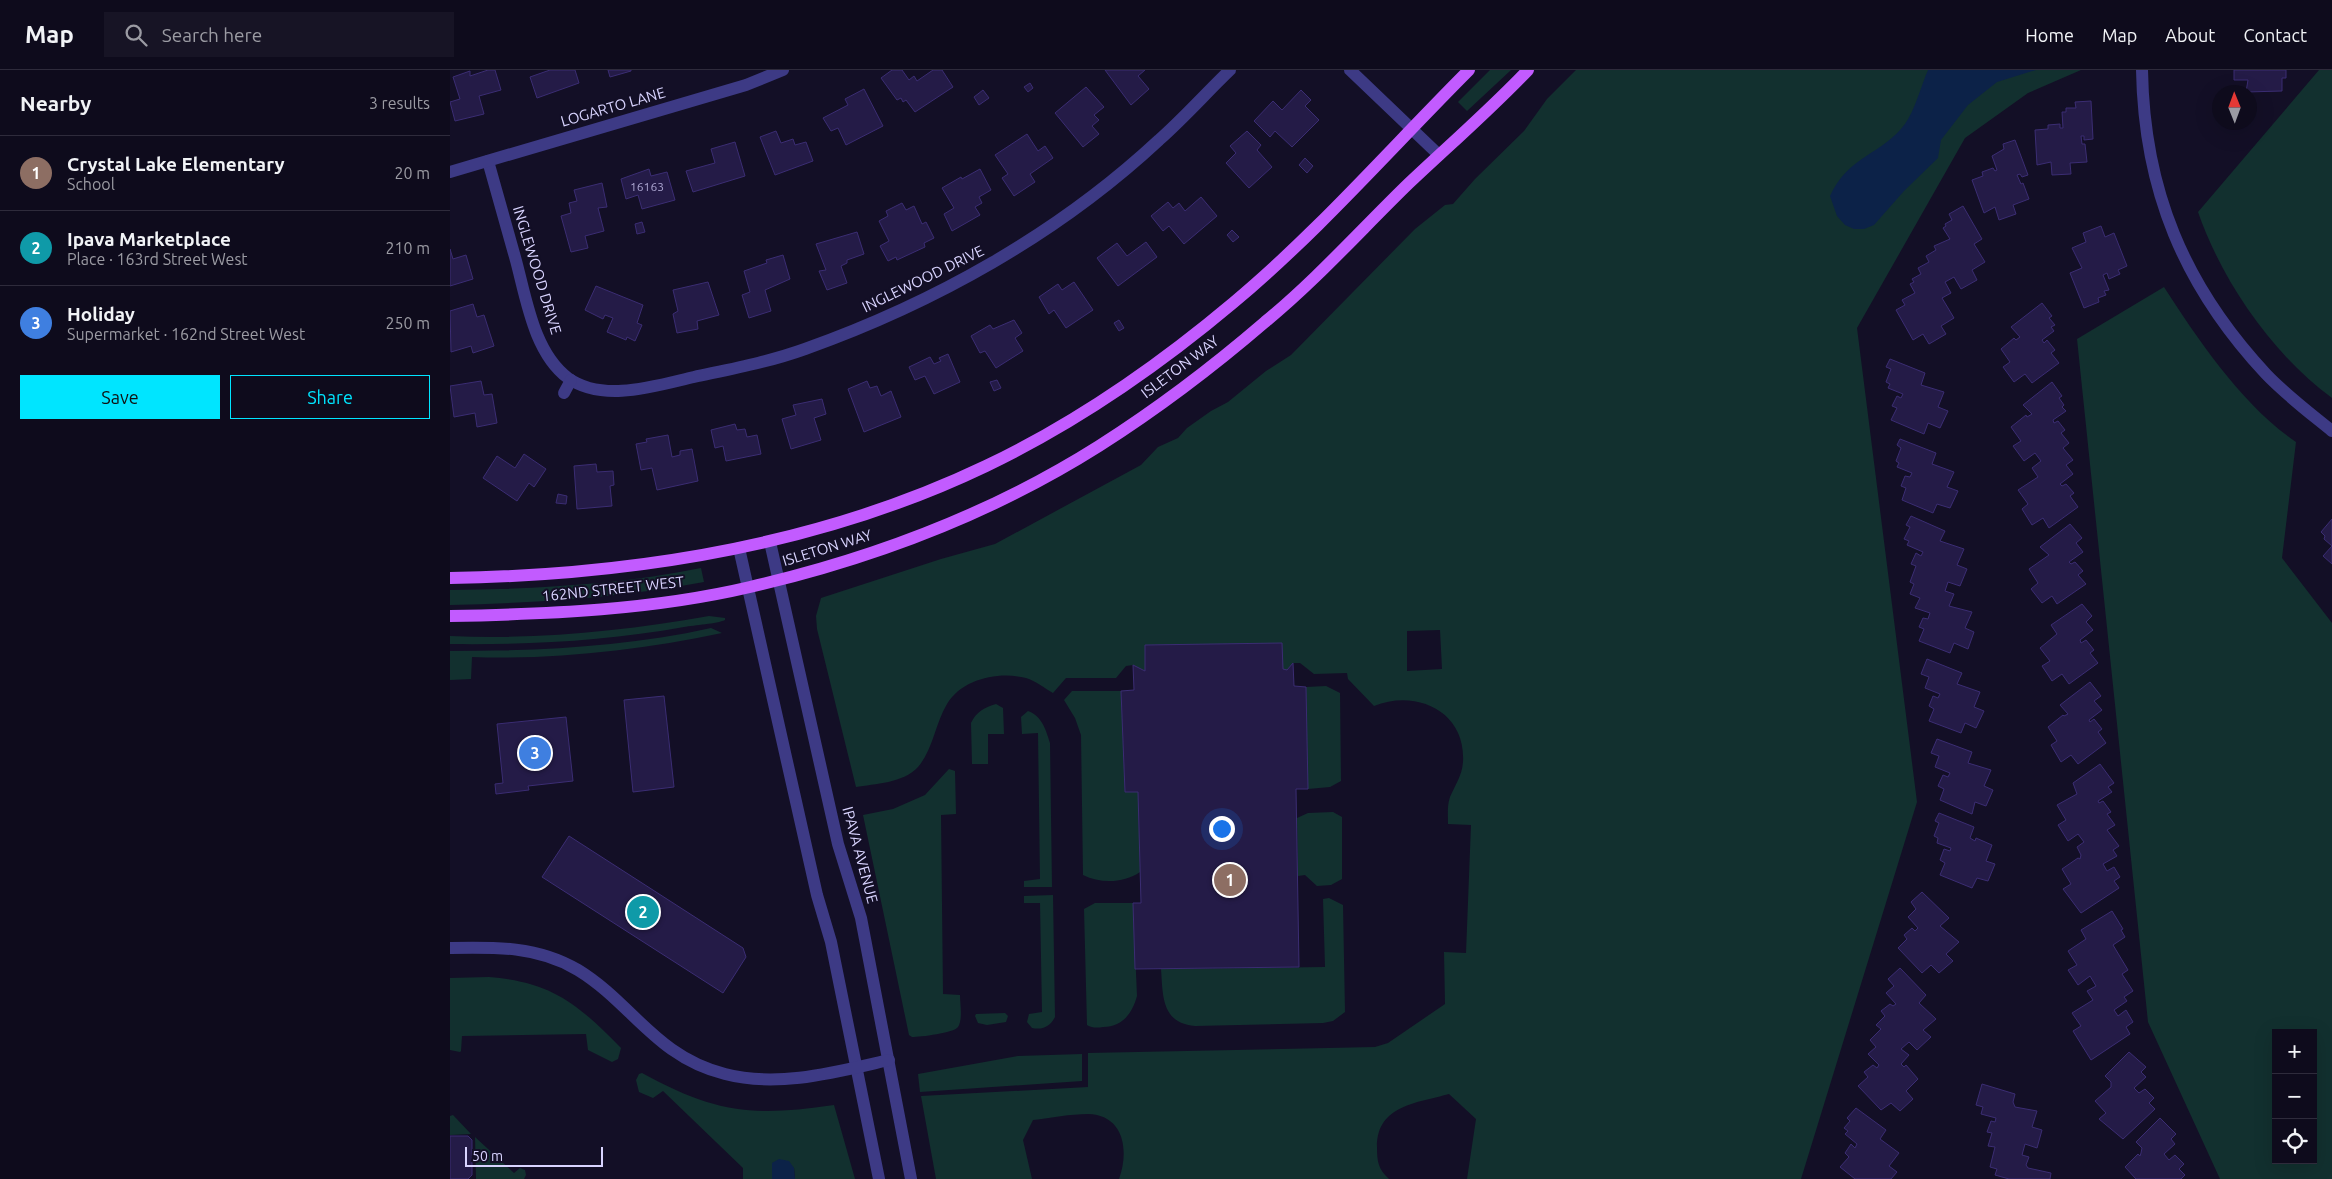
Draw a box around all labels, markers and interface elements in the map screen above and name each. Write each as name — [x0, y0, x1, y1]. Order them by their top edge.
search box — [104, 12, 454, 57]
text: Map — [25, 21, 74, 48]
icon: search — [122, 21, 150, 49]
text: Search here — [162, 24, 262, 46]
text: Home — [2025, 25, 2074, 45]
text: Map — [2102, 25, 2137, 45]
text: About — [2165, 25, 2215, 45]
text: Contact — [2243, 25, 2307, 45]
street label: LOGARTO LANE — [559, 83, 667, 130]
north arrow — [2212, 85, 2257, 130]
text: Nearby — [20, 91, 91, 115]
text: 3 results — [369, 94, 430, 112]
text: Crystal Lake Elementary — [67, 153, 285, 175]
text: 1 — [31, 164, 41, 182]
text: 20 m — [394, 164, 430, 182]
text: School — [67, 175, 115, 193]
house number: 16163 — [630, 180, 664, 193]
street label: INGLEWOOD DRIVE — [510, 204, 565, 336]
text: Ipava Marketplace — [67, 228, 231, 250]
text: 2 — [31, 239, 41, 257]
text: 210 m — [385, 239, 430, 257]
street label: INGLEWOOD DRIVE — [859, 242, 986, 315]
text: Place · 163rd Street West — [67, 250, 248, 268]
text: Holiday — [67, 303, 135, 325]
text: 3 — [31, 314, 41, 332]
text: 250 m — [385, 314, 430, 332]
text: Supermarket · 162nd Street West — [67, 325, 305, 343]
street label: ISLETON WAY — [1138, 332, 1222, 401]
button: Save — [20, 375, 220, 419]
button: Share — [230, 375, 430, 419]
street label: ISLETON WAY — [780, 526, 874, 569]
street label: 162ND STREET WEST — [541, 573, 685, 604]
pin: 3 — [519, 734, 551, 772]
street label: IPAVA AVENUE — [839, 805, 882, 905]
your location — [1209, 816, 1235, 842]
pin: 1 — [1214, 861, 1246, 899]
pin: 2 — [627, 893, 659, 931]
map controls — [2272, 1029, 2317, 1164]
button: + — [2272, 1029, 2317, 1074]
button: − — [2272, 1074, 2317, 1119]
button: locate — [2272, 1119, 2317, 1164]
scale bar — [465, 1144, 602, 1167]
text: 50 m — [472, 1148, 503, 1164]

